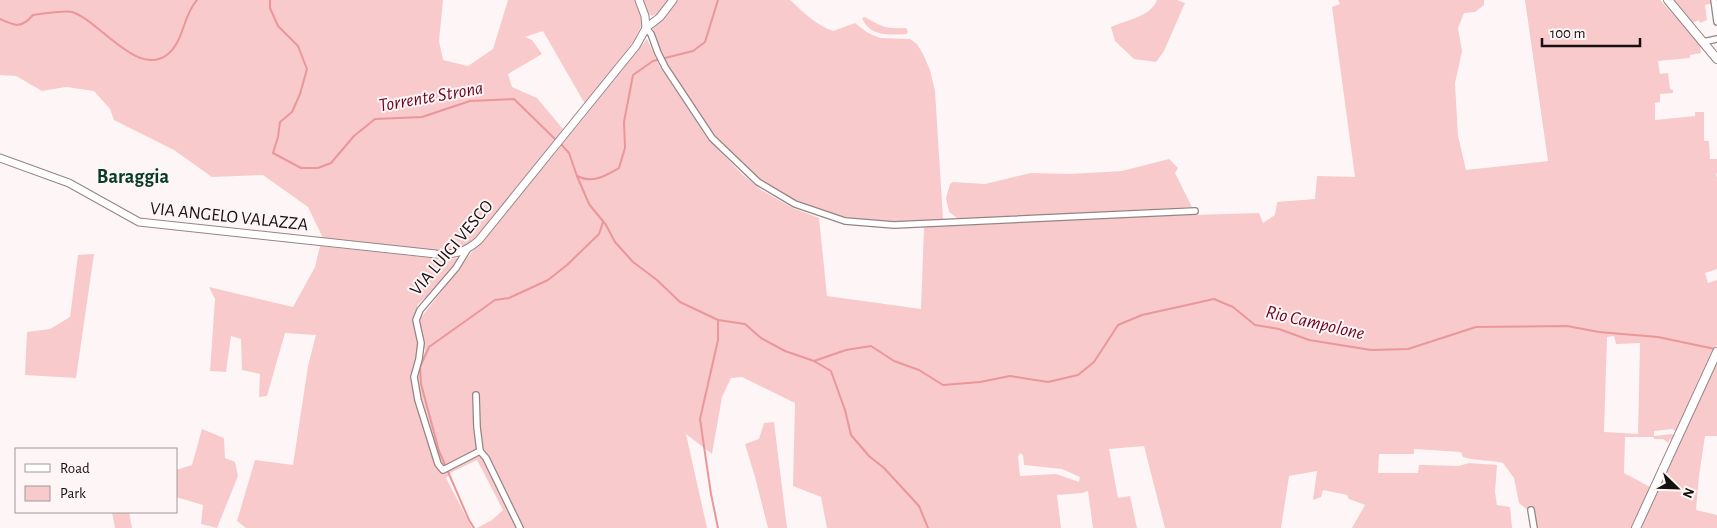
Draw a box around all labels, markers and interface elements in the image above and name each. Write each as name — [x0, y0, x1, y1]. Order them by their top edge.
scale bar — [1542, 15, 1640, 47]
text: 100 m — [1550, 26, 1585, 41]
water label: Torrente Strona — [377, 78, 485, 116]
district label: Baraggia — [97, 167, 170, 187]
street label: VIA LUIGI VESCO — [407, 197, 497, 299]
street label: VIA ANGELO VALAZZA — [149, 200, 310, 234]
water label: Rio Campolone — [1264, 302, 1366, 344]
legend — [15, 448, 178, 513]
text: Road — [60, 461, 90, 476]
north arrow — [1652, 463, 1702, 513]
text: N — [1680, 485, 1696, 500]
text: Park — [60, 486, 86, 501]

